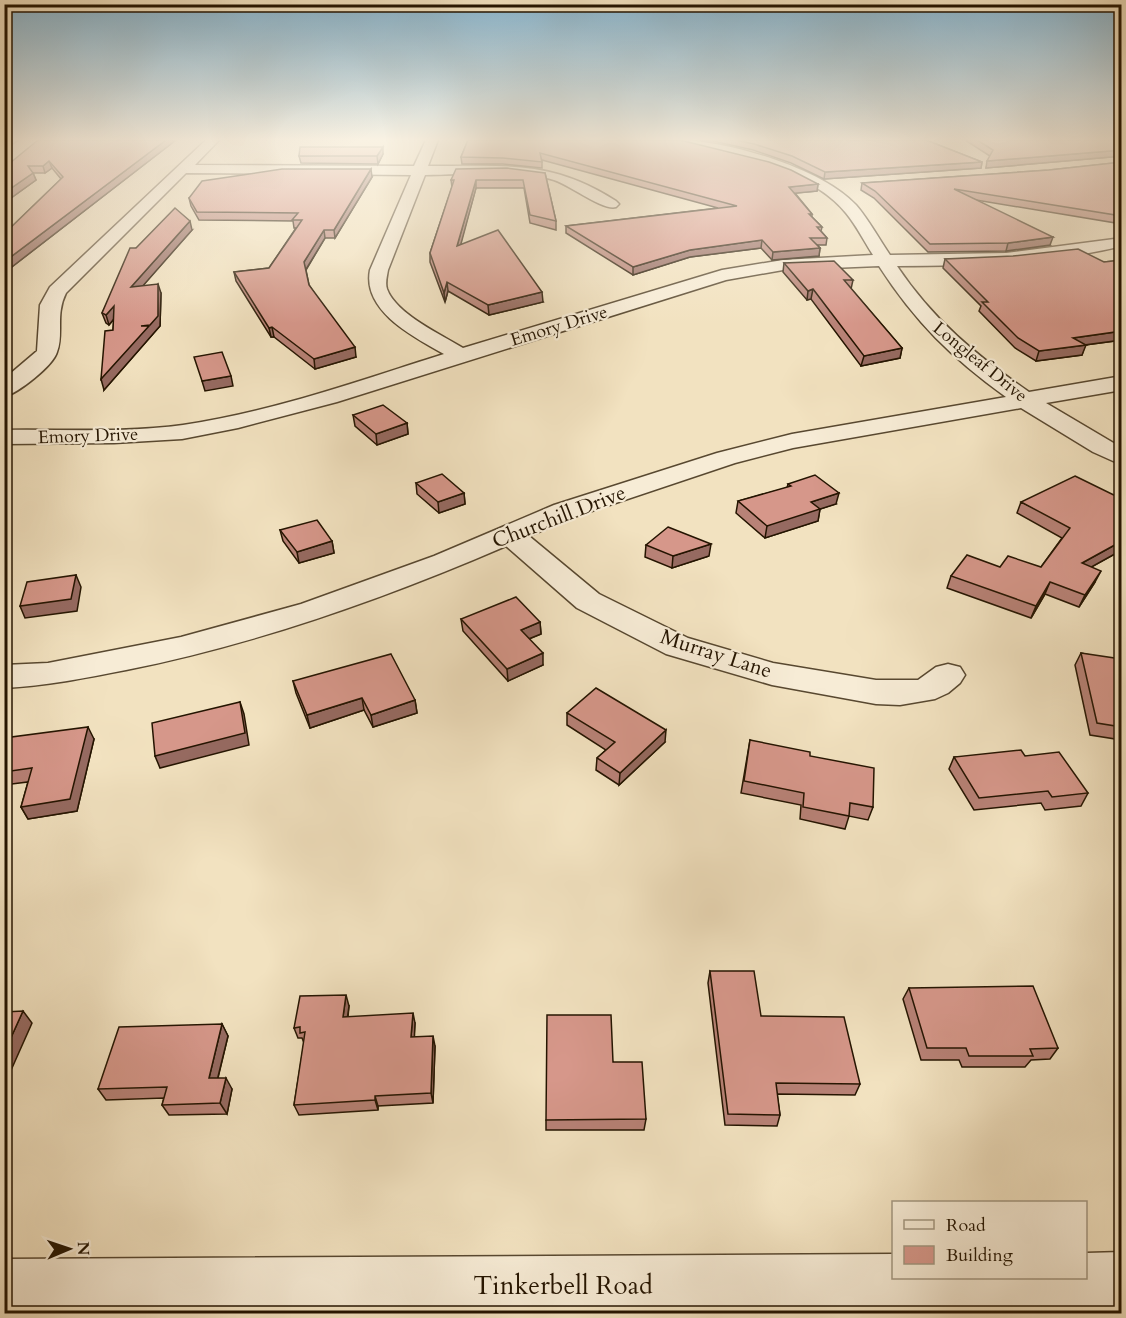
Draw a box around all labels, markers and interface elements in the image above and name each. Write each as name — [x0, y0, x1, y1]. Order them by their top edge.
street label: Emory Drive — [507, 299, 611, 353]
street label: Longleaf Drive — [927, 316, 1033, 408]
street label: Emory Drive — [37, 422, 139, 450]
street label: Churchill Drive — [488, 478, 630, 556]
street label: Murray Lane — [657, 622, 775, 686]
legend — [892, 1201, 1087, 1279]
text: Road — [946, 1213, 986, 1238]
north arrow — [39, 1219, 99, 1279]
text: N — [72, 1241, 94, 1256]
text: Building — [946, 1243, 1014, 1268]
street label: Tinkerbell Road — [473, 1268, 653, 1303]

